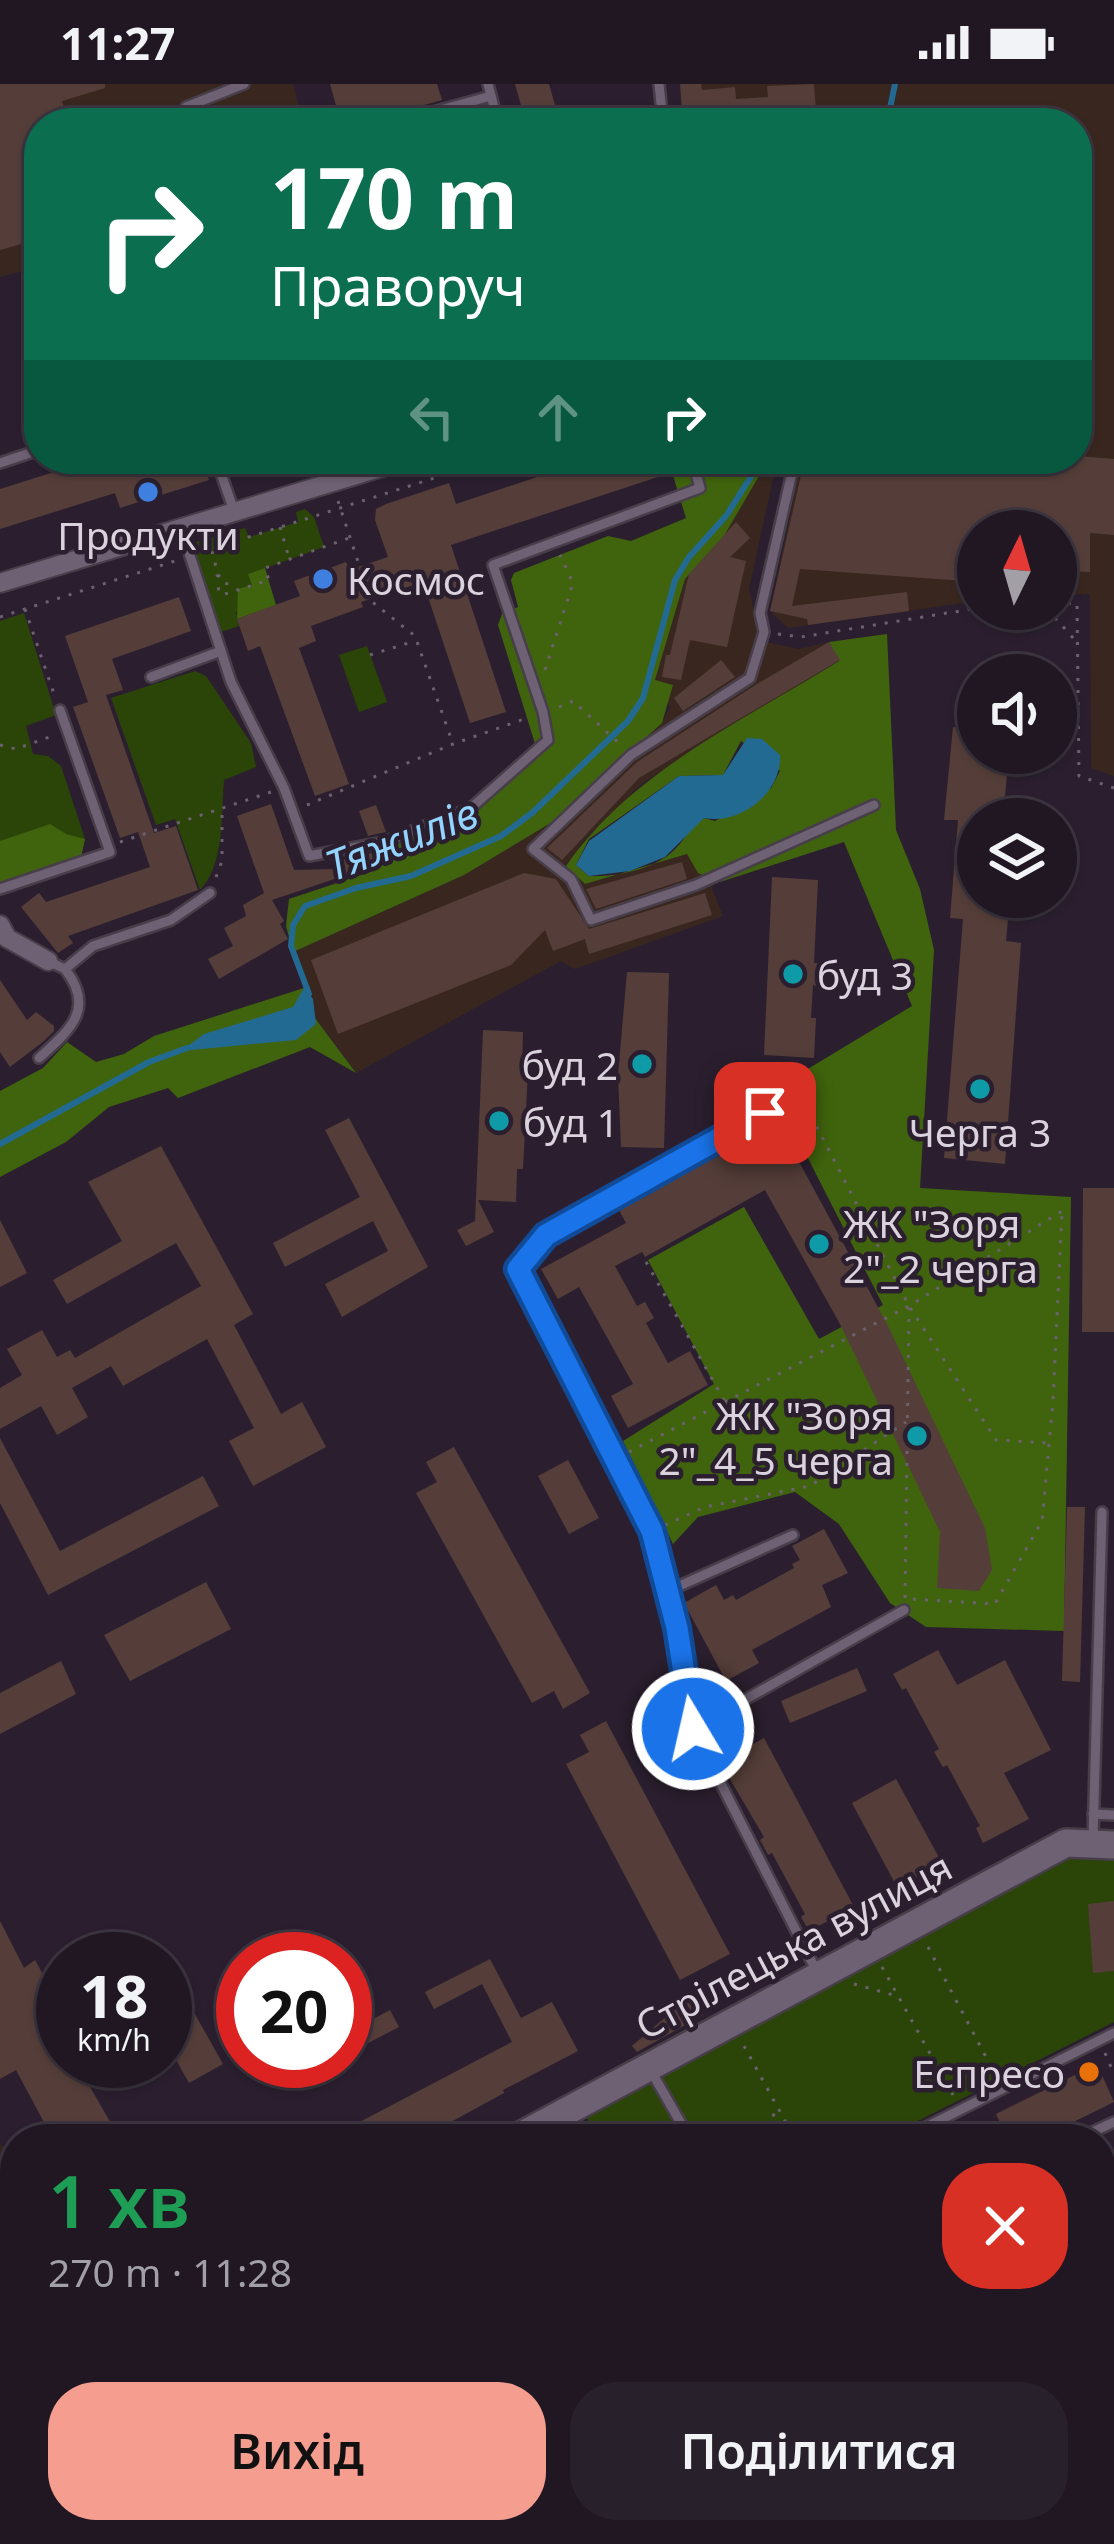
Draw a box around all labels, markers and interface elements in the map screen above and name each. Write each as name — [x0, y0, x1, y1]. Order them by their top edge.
text: 11:27 — [60, 12, 176, 73]
text: 170 m — [270, 139, 518, 254]
icon: right — [72, 156, 228, 312]
text: Праворуч — [270, 248, 525, 322]
icon: left — [399, 384, 465, 450]
icon: ahead — [525, 384, 591, 450]
icon: right — [651, 384, 717, 450]
marker: Продукти — [135, 479, 161, 505]
place label: Продукти — [57, 508, 239, 561]
north arrow — [957, 510, 1077, 630]
map controls — [957, 510, 1077, 918]
place label: Космос — [347, 553, 485, 606]
marker: Космос — [310, 566, 336, 592]
button: sound — [957, 654, 1077, 774]
water label: Тяжилів — [316, 783, 486, 893]
button: layers — [957, 798, 1077, 918]
place label: буд 3 — [817, 948, 913, 1001]
marker: буд 3 — [780, 961, 806, 987]
place label: буд 2 — [522, 1038, 618, 1091]
marker: буд 2 — [629, 1051, 655, 1077]
pin — [714, 1062, 816, 1164]
marker: Черга 3 — [967, 1076, 993, 1102]
icon: arrive — [732, 1080, 798, 1146]
place label: буд 1 — [523, 1095, 619, 1148]
place label: Черга 3 — [909, 1105, 1051, 1158]
marker: буд 1 — [486, 1108, 512, 1134]
place label: ЖК "Зоря 2"_2 черга — [843, 1196, 1038, 1294]
marker: ЖК "Зоря 2"_2 черга — [806, 1231, 832, 1257]
place label: ЖК "Зоря 2"_4_5 черга — [658, 1388, 893, 1486]
marker: ЖК "Зоря 2"_4_5 черга — [904, 1423, 930, 1449]
position arrow — [630, 1666, 756, 1792]
street label: Стрілецька вулиця — [626, 1839, 960, 2051]
speed limit sign: 20 — [216, 1932, 372, 2088]
text: 18 — [80, 1954, 148, 2036]
text: km/h — [77, 2019, 151, 2060]
place label: Еспресо — [913, 2046, 1065, 2099]
marker: Еспресо — [1076, 2059, 1102, 2085]
text: 1 хв — [48, 2151, 190, 2249]
button: close — [942, 2163, 1068, 2289]
text: 270 m · 11:28 — [48, 2245, 292, 2298]
button: Вихід — [48, 2382, 546, 2520]
button: Поділитися — [570, 2382, 1068, 2520]

